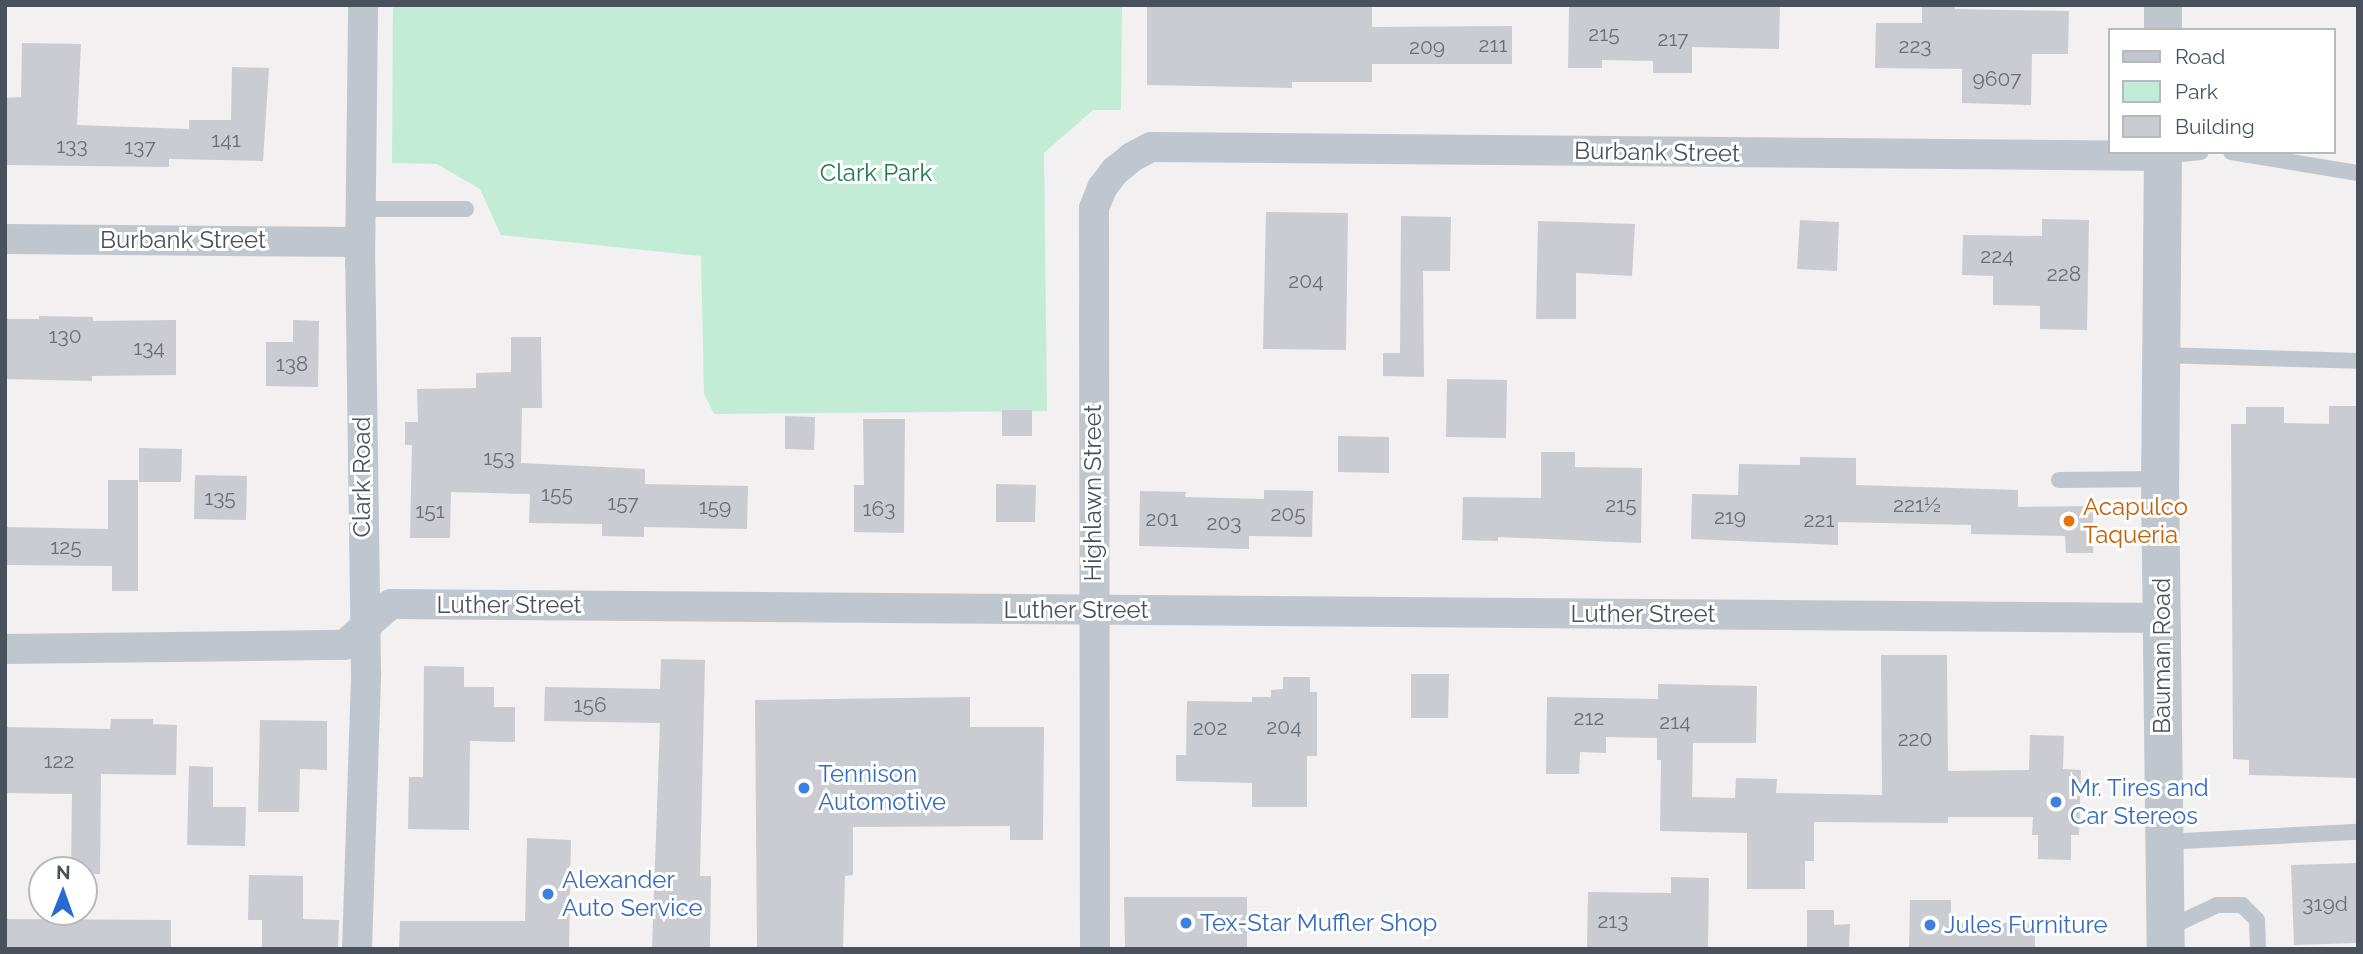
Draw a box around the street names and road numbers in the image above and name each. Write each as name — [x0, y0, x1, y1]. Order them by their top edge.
street label: Burbank Street — [1574, 136, 1740, 168]
street label: Burbank Street — [100, 226, 266, 254]
street label: Highlawn Street — [1079, 404, 1107, 582]
street label: Clark Road — [348, 417, 376, 537]
street label: Bauman Road — [2148, 578, 2176, 734]
street label: Luther Street — [436, 591, 582, 619]
street label: Luther Street — [1003, 596, 1149, 624]
street label: Luther Street — [1570, 600, 1716, 628]

